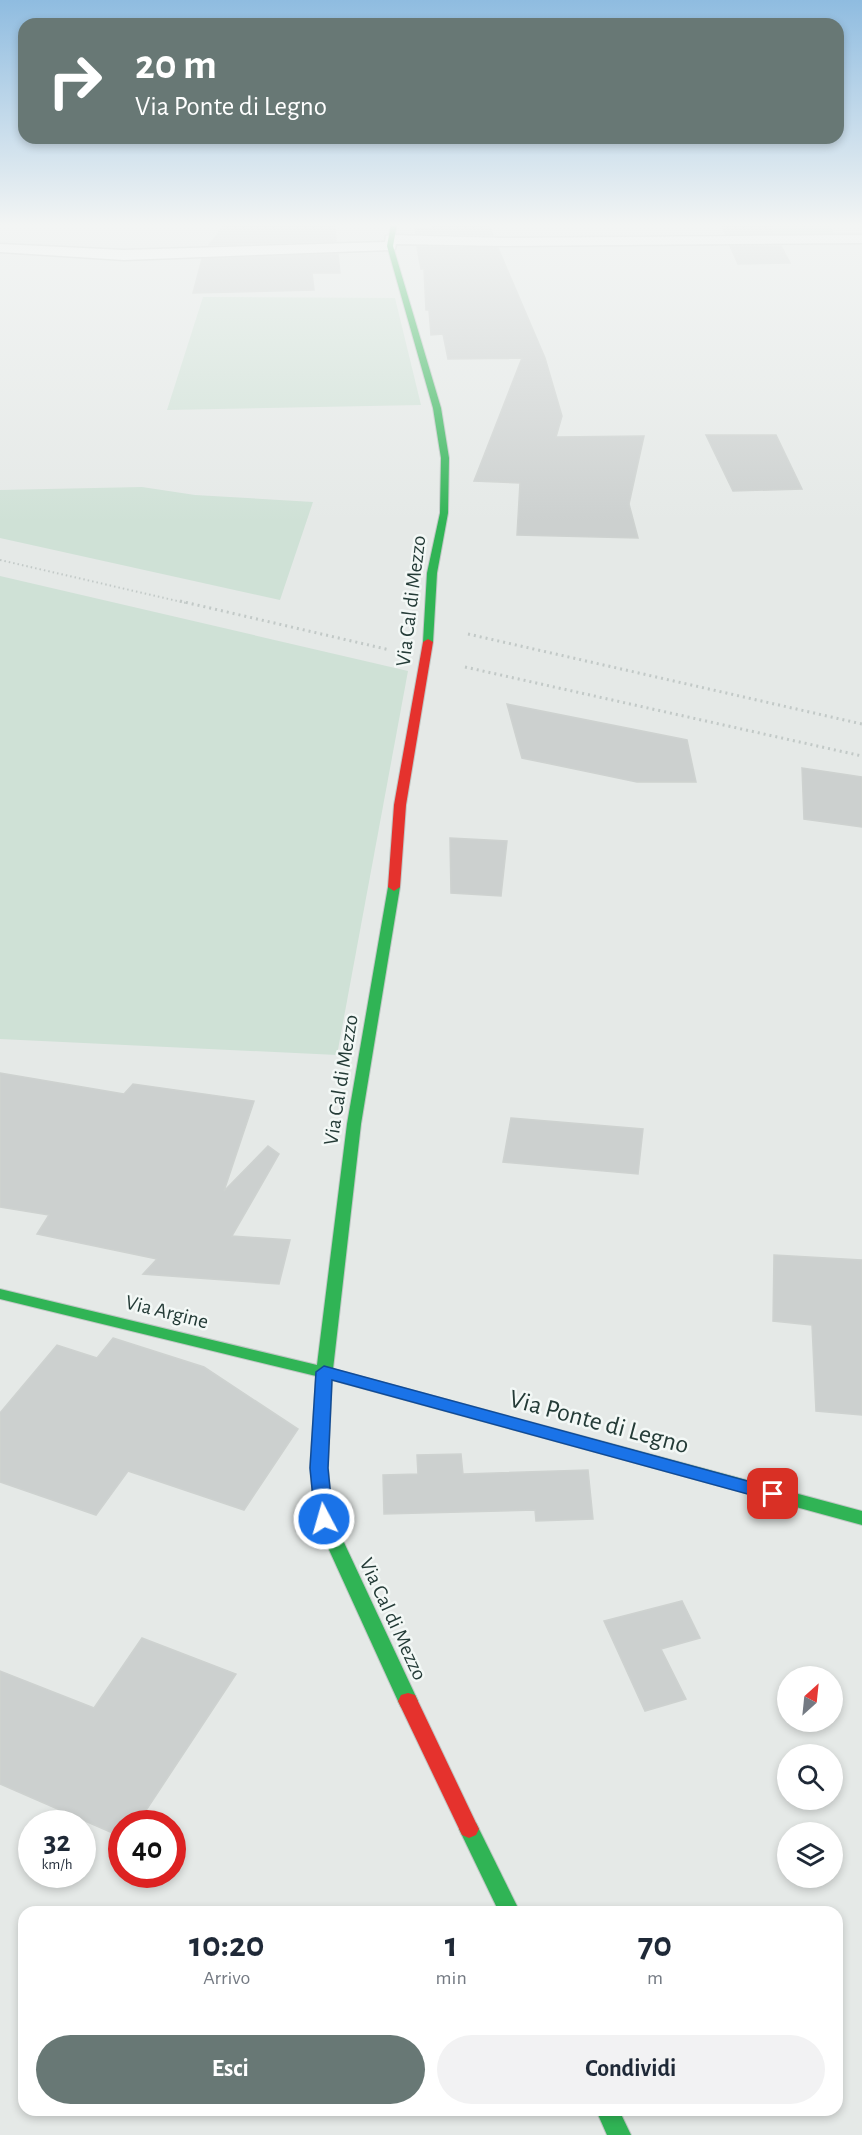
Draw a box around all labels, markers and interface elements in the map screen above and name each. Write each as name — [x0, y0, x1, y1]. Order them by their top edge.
icon: right — [36, 42, 114, 120]
text: 20 m — [135, 44, 217, 86]
text: Via Ponte di Legno — [135, 93, 327, 120]
street label: Via Cal di Mezzo — [393, 534, 429, 668]
street label: Via Cal di Mezzo — [320, 1013, 362, 1147]
street label: Via Argine — [123, 1292, 211, 1332]
street label: Via Ponte di Legno — [506, 1386, 692, 1458]
pin — [747, 1468, 798, 1519]
icon: arrive — [756, 1477, 789, 1510]
position arrow — [292, 1487, 356, 1551]
street label: Via Cal di Mezzo — [356, 1555, 430, 1683]
north arrow — [777, 1666, 843, 1732]
map controls — [777, 1666, 843, 1888]
button: search — [777, 1744, 843, 1810]
speed limit sign: 40 — [108, 1810, 186, 1888]
button: layers — [777, 1822, 843, 1888]
text: 32 — [43, 1827, 71, 1857]
text: km/h — [42, 1857, 72, 1872]
text: 10:20 — [189, 1927, 265, 1963]
text: 1 — [445, 1927, 458, 1963]
text: 70 — [638, 1927, 672, 1963]
text: Arrivo — [203, 1968, 250, 1988]
text: min — [436, 1968, 467, 1988]
text: m — [647, 1968, 663, 1988]
button: Esci — [36, 2035, 425, 2104]
button: Condividi — [437, 2035, 825, 2104]

